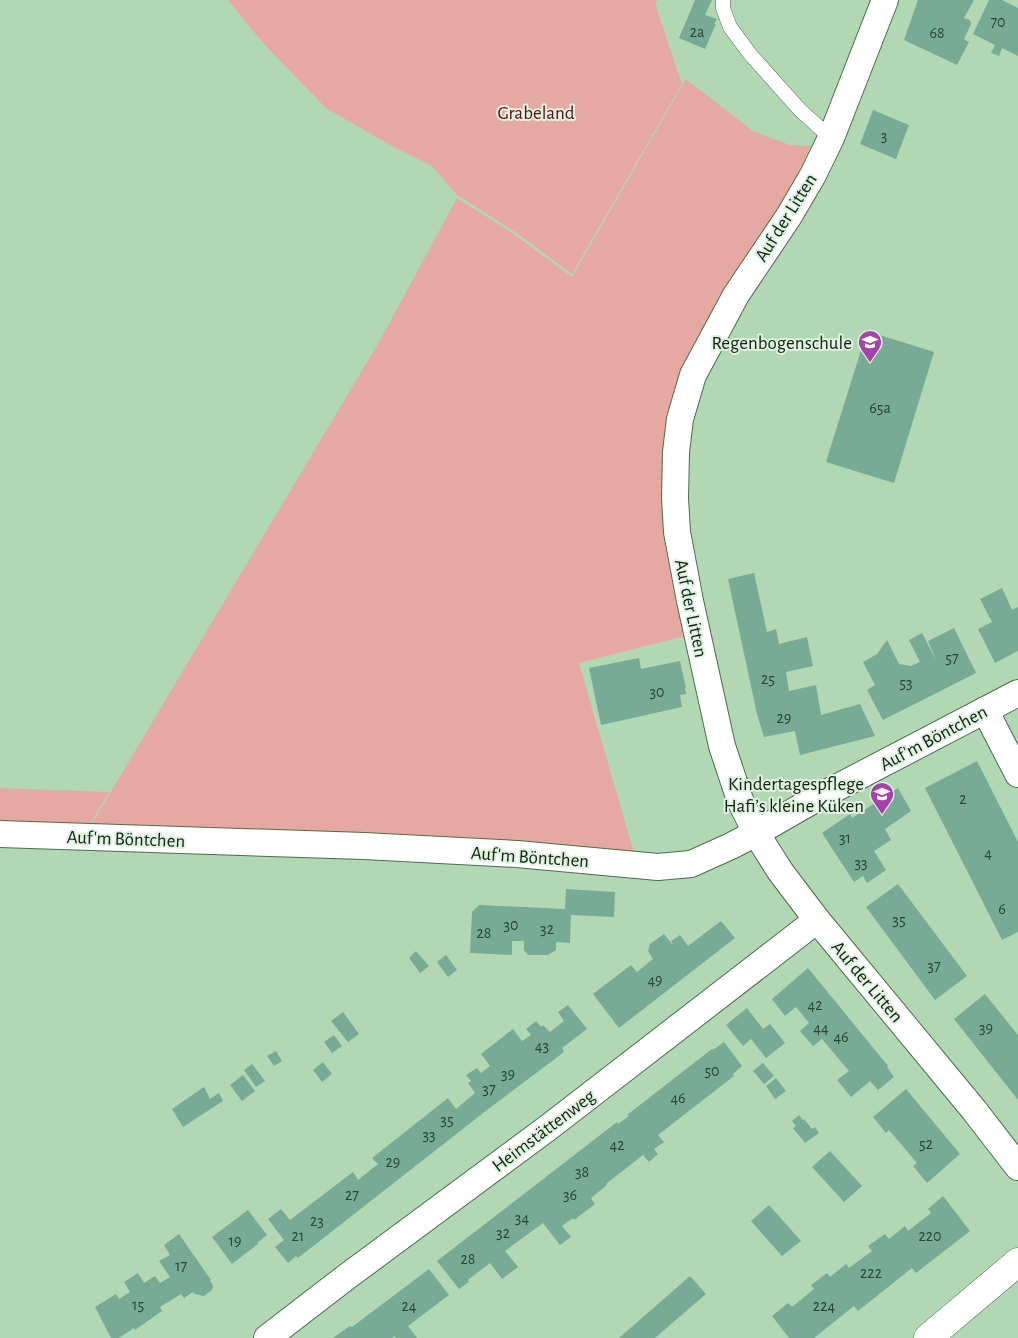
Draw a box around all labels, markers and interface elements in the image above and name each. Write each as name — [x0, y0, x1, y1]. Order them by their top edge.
house number: 70 — [990, 14, 1006, 30]
house number: 2a — [690, 24, 704, 40]
house number: 68 — [929, 25, 945, 41]
park label: Grabeland — [497, 104, 575, 123]
house number: 3 — [881, 128, 887, 144]
street label: Auf der Litten — [752, 170, 821, 265]
school or university icon: Regenbogenschule — [857, 329, 883, 363]
place label: Regenbogenschule — [711, 334, 852, 353]
house number: 65a — [869, 400, 891, 416]
street label: Auf der Litten — [671, 558, 710, 659]
house number: 57 — [945, 650, 959, 666]
house number: 25 — [761, 671, 775, 687]
house number: 53 — [899, 675, 913, 691]
house number: 30 — [649, 684, 665, 700]
street label: Auf'm Böntchen — [877, 702, 990, 775]
house number: 29 — [777, 710, 791, 726]
place label: Kindertagespflege Hafi’s kleine Küken — [724, 775, 864, 816]
school or university icon: Kindertagespflege Hafi’s kleine Küken — [869, 781, 895, 815]
house number: 2 — [959, 791, 967, 807]
street label: Auf'm Böntchen — [66, 828, 186, 851]
house number: 31 — [839, 830, 851, 846]
street label: Auf'm Böntchen — [470, 844, 590, 871]
house number: 4 — [984, 845, 992, 861]
house number: 33 — [854, 855, 868, 871]
house number: 6 — [998, 901, 1006, 917]
house number: 35 — [892, 912, 906, 928]
house number: 30 — [503, 917, 519, 933]
house number: 32 — [540, 921, 554, 937]
house number: 28 — [477, 925, 491, 941]
street label: Auf der Litten — [827, 938, 906, 1026]
house number: 37 — [927, 958, 941, 974]
house number: 49 — [647, 972, 663, 988]
house number: 42 — [808, 997, 822, 1013]
house number: 44 — [813, 1020, 829, 1036]
house number: 39 — [979, 1020, 993, 1036]
house number: 46 — [833, 1029, 849, 1045]
house number: 43 — [535, 1038, 549, 1054]
house number: 50 — [704, 1063, 720, 1079]
house number: 39 — [501, 1066, 515, 1082]
house number: 37 — [482, 1081, 496, 1097]
street label: Heimstättenweg — [489, 1086, 600, 1176]
house number: 46 — [670, 1090, 686, 1106]
house number: 35 — [440, 1112, 454, 1128]
house number: 33 — [422, 1127, 436, 1143]
house number: 52 — [919, 1136, 933, 1152]
house number: 42 — [610, 1137, 624, 1153]
house number: 29 — [386, 1154, 400, 1170]
house number: 38 — [575, 1164, 589, 1180]
house number: 27 — [345, 1187, 359, 1203]
house number: 36 — [563, 1187, 577, 1203]
house number: 34 — [515, 1210, 529, 1226]
house number: 23 — [310, 1213, 324, 1229]
house number: 32 — [496, 1225, 510, 1241]
house number: 21 — [292, 1228, 304, 1244]
house number: 220 — [918, 1228, 942, 1244]
house number: 19 — [228, 1233, 242, 1249]
house number: 28 — [461, 1251, 475, 1267]
house number: 17 — [175, 1258, 187, 1274]
house number: 222 — [860, 1265, 882, 1281]
house number: 15 — [132, 1297, 144, 1313]
house number: 24 — [402, 1298, 417, 1314]
house number: 224 — [813, 1298, 835, 1314]

